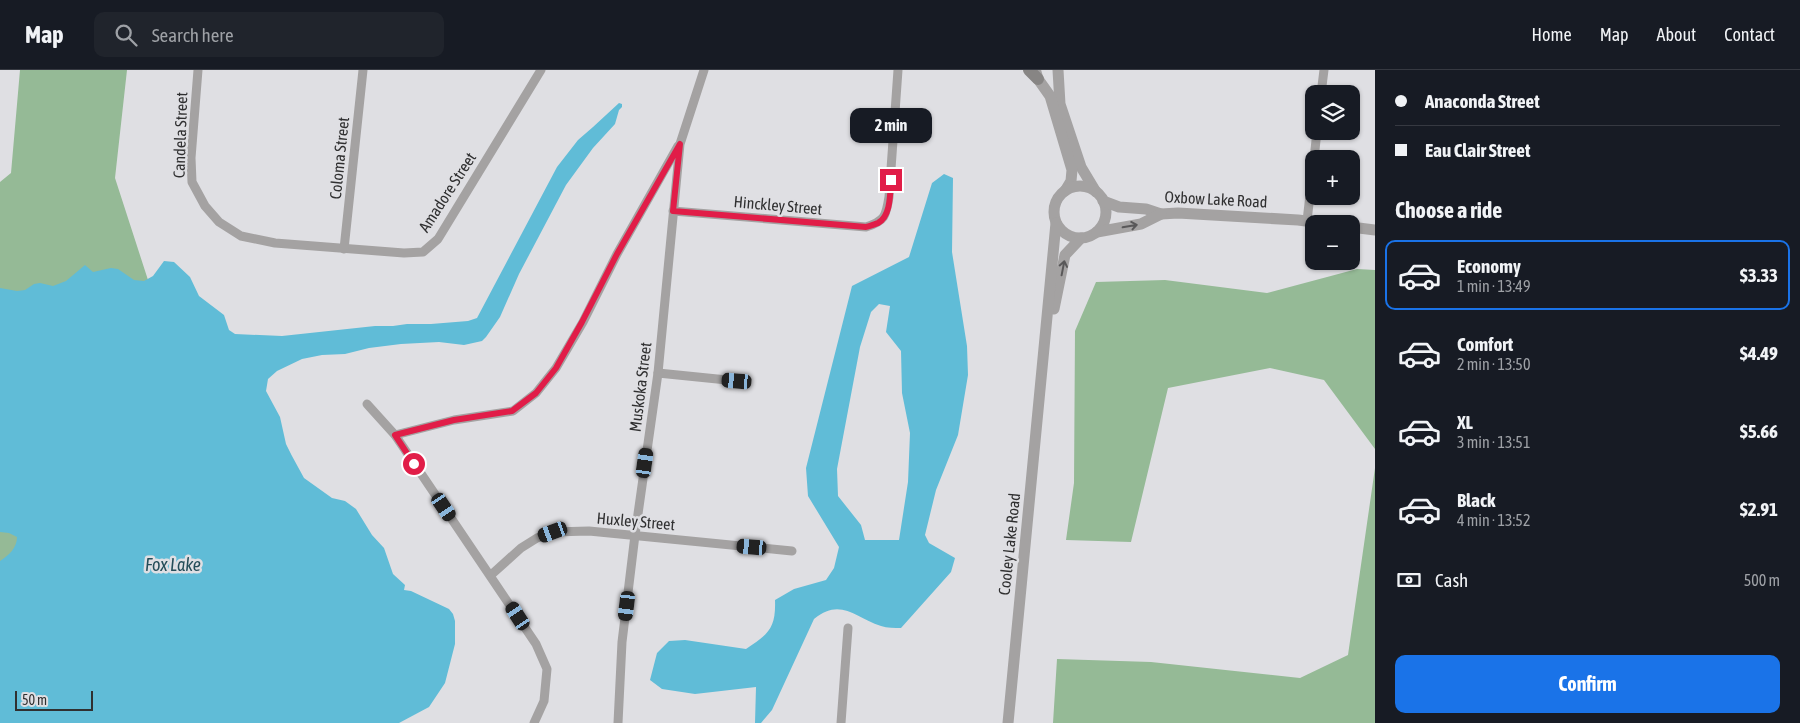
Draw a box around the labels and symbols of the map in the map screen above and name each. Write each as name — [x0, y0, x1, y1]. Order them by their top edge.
street label: Candela Street — [170, 91, 191, 178]
callout: 2 min — [850, 108, 932, 142]
street label: Coloma Street — [326, 116, 352, 200]
street label: Amadore Street — [415, 149, 480, 235]
route end — [880, 169, 902, 191]
street label: Oxbow Lake Road — [1164, 187, 1268, 211]
street label: Hinckley Street — [733, 192, 823, 219]
one-way arrow — [1121, 220, 1137, 230]
one-way arrow — [1058, 261, 1068, 277]
street label: Muskoka Street — [626, 341, 654, 433]
car — [721, 372, 752, 390]
car — [635, 447, 654, 479]
route start — [403, 453, 425, 475]
car — [429, 490, 458, 524]
street label: Cooley Lake Road — [995, 492, 1024, 596]
street label: Huxley Street — [596, 509, 676, 534]
car — [536, 520, 569, 544]
car — [736, 538, 767, 556]
water label: Fox Lake — [145, 554, 201, 575]
car — [617, 590, 636, 622]
car — [503, 599, 532, 633]
scale bar — [15, 688, 92, 711]

